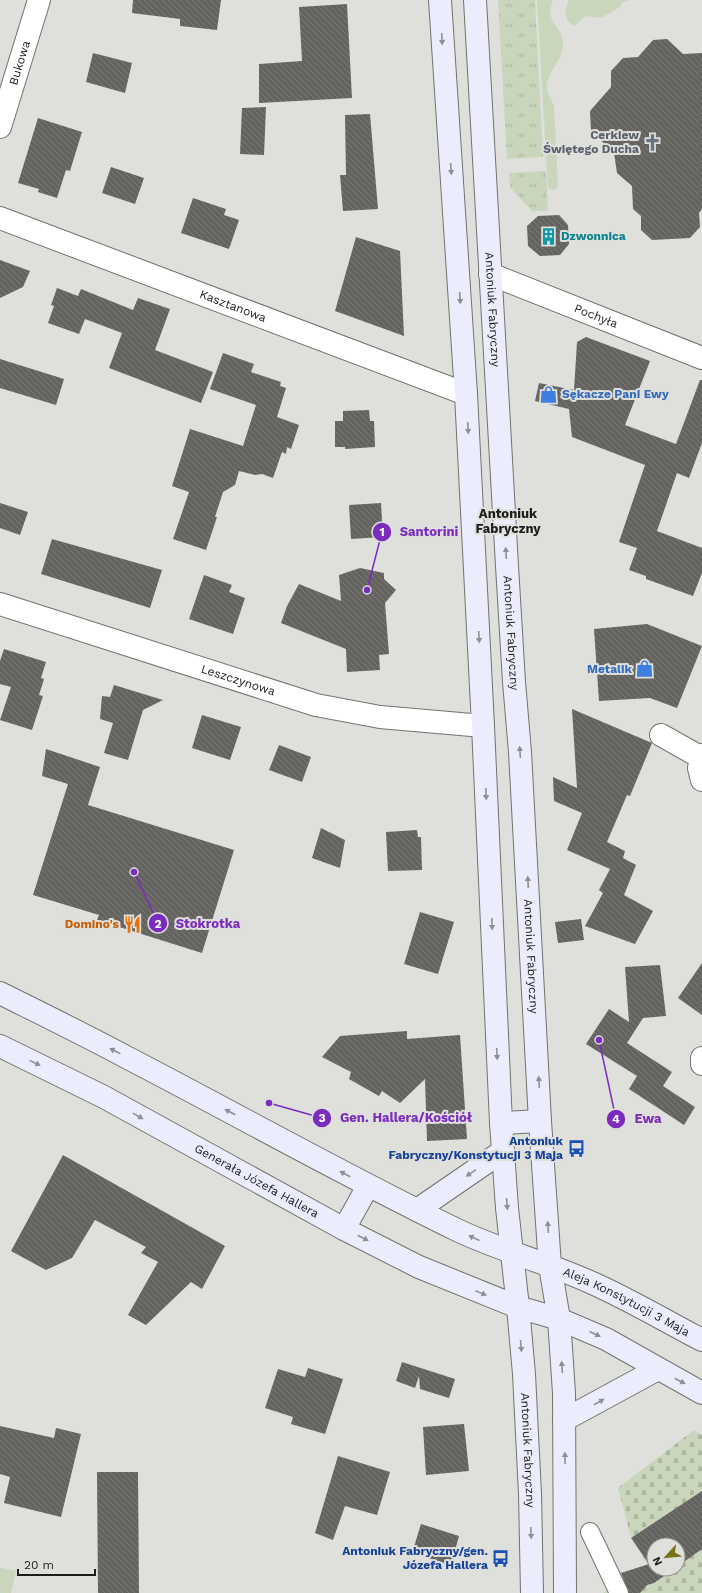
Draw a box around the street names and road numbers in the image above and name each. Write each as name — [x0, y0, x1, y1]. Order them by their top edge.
street label: Bukowa — [6, 39, 33, 87]
street label: Antoniuk Fabryczny — [482, 252, 503, 368]
street label: Kasztanowa — [198, 287, 268, 325]
street label: Pochyła — [572, 301, 620, 331]
street label: Antoniuk Fabryczny — [501, 575, 522, 692]
street label: Leszczynowa — [199, 662, 277, 699]
street label: Antoniuk Fabryczny — [521, 899, 541, 1015]
street label: Generała Józefa Hallera — [192, 1141, 321, 1221]
street label: Aleja Konstytucji 3 Maja — [561, 1264, 692, 1339]
street label: Antoniuk Fabryczny — [518, 1392, 537, 1508]

